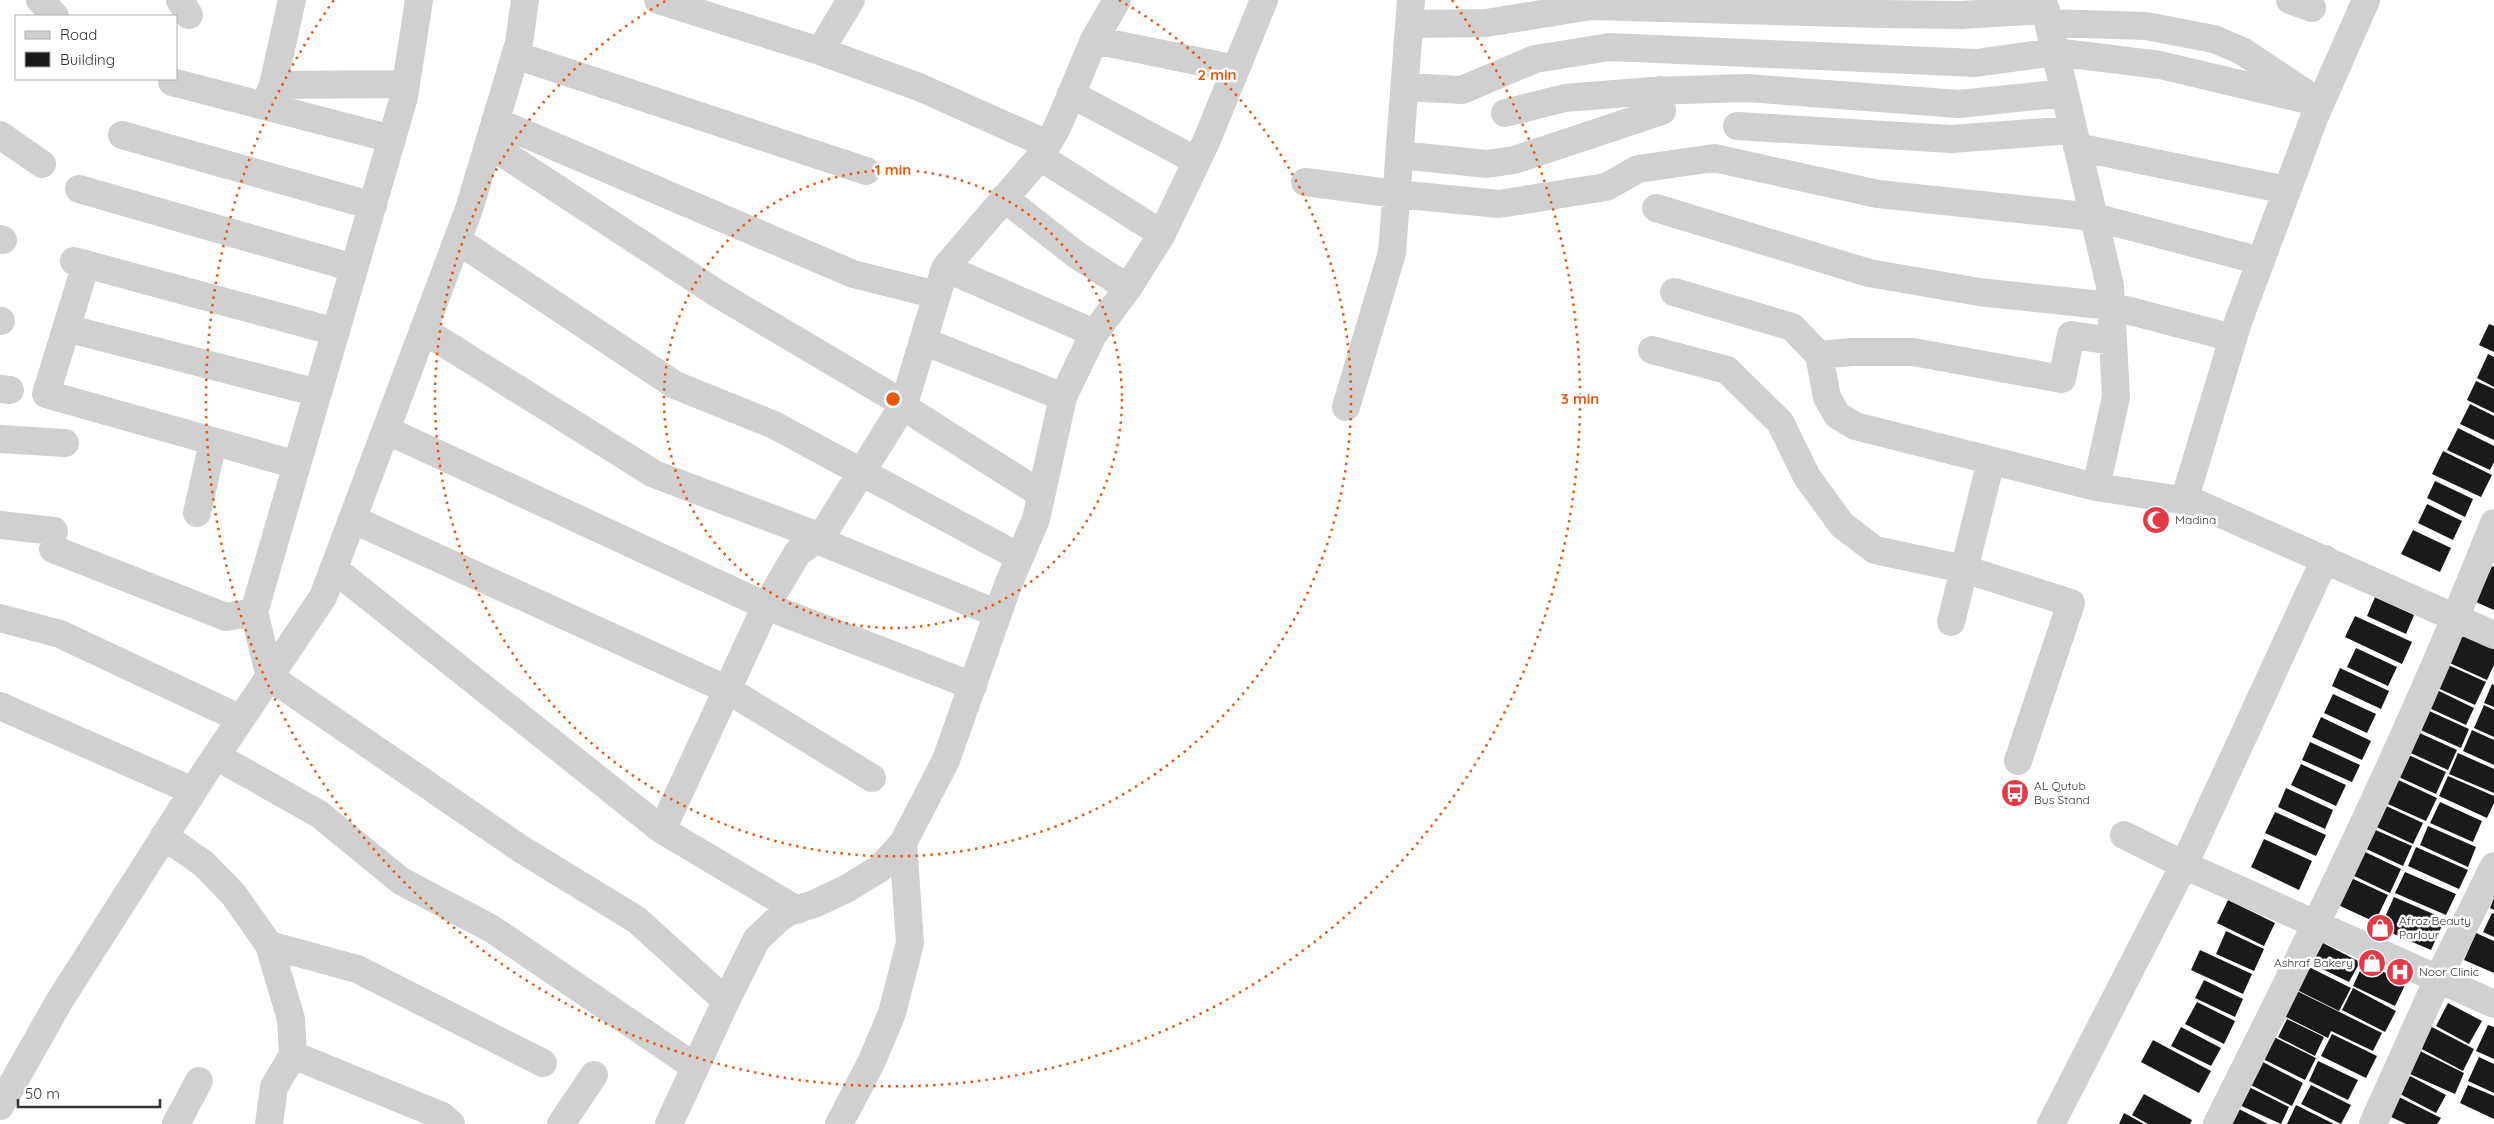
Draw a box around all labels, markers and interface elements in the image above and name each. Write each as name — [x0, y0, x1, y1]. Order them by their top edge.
legend — [15, 15, 178, 80]
text: Road — [60, 25, 97, 44]
text: Building — [60, 50, 115, 69]
text: 2 min — [1197, 65, 1237, 84]
text: 1 min — [875, 160, 911, 179]
text: 3 min — [1561, 389, 1599, 408]
centre of rings — [884, 390, 902, 408]
mosque icon: Madina — [2141, 505, 2171, 535]
place label: Madina — [2175, 512, 2216, 527]
bus stop icon: AL Qutub Bus Stand — [2000, 778, 2030, 808]
place label: AL Qutub Bus Stand — [2034, 778, 2090, 807]
shop icon: Afroz Beauty Parlour — [2365, 913, 2395, 943]
place label: Afroz Beauty Parlour — [2399, 913, 2471, 942]
shop icon: Ashraf Bakery — [2357, 948, 2387, 978]
place label: Ashraf Bakery — [2274, 955, 2353, 970]
hospital icon: Noor Clinic — [2385, 957, 2415, 987]
place label: Noor Clinic — [2419, 964, 2479, 979]
scale bar — [18, 1076, 160, 1108]
text: 50 m — [25, 1084, 60, 1103]

